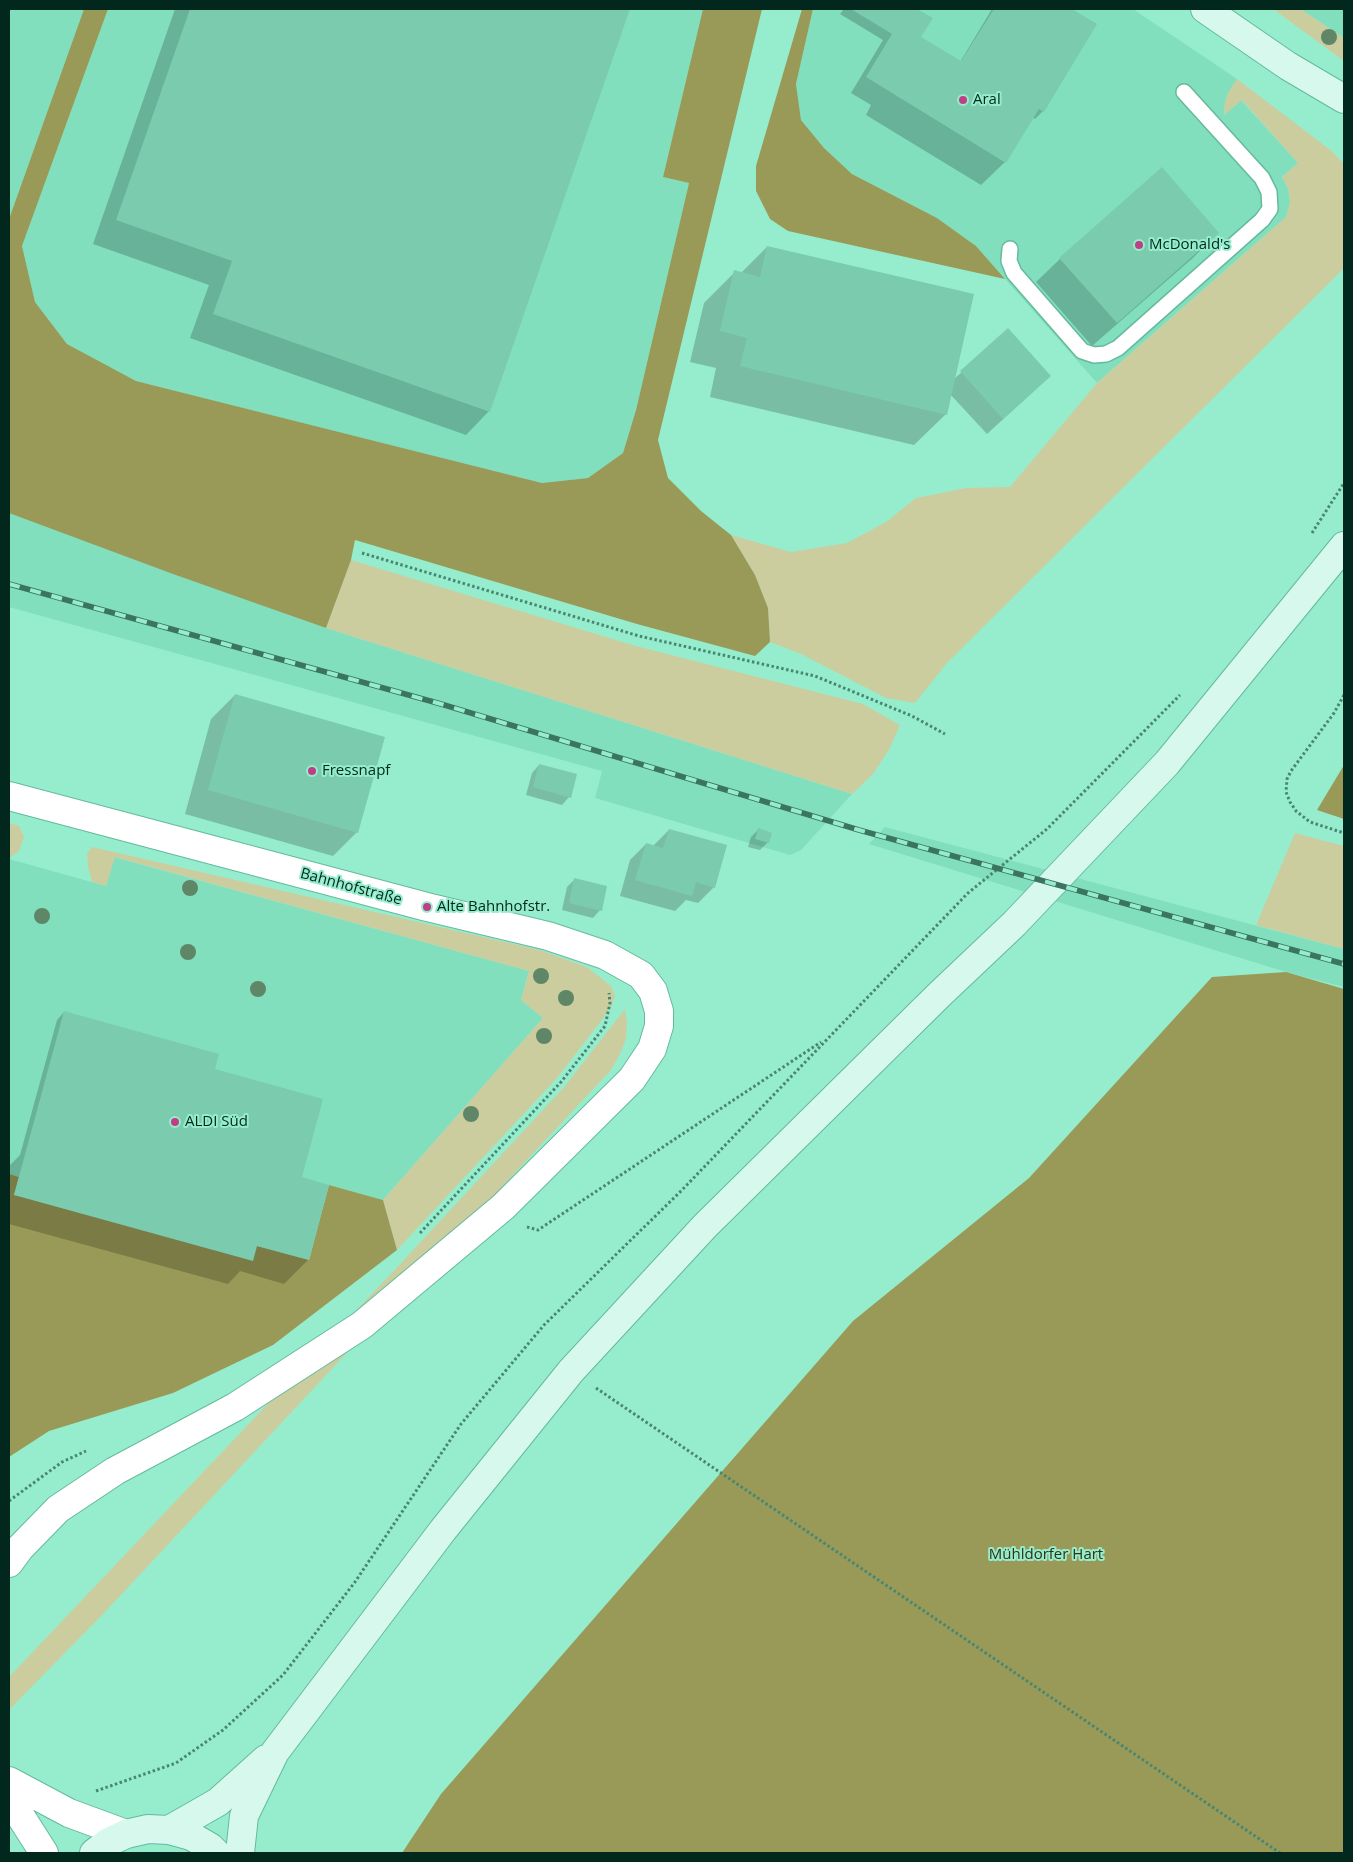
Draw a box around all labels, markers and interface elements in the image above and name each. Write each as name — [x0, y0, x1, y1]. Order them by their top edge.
place label: Aral — [973, 91, 1001, 109]
marker: Aral — [957, 94, 969, 106]
place label: McDonald's — [1149, 236, 1231, 254]
marker: McDonald's — [1133, 239, 1145, 251]
place label: Fressnapf — [322, 762, 390, 780]
marker: Fressnapf — [306, 765, 318, 777]
street label: Bahnhofstraße — [298, 865, 404, 909]
place label: Alte Bahnhofstr. — [437, 898, 550, 916]
marker: Alte Bahnhofstr. — [421, 901, 433, 913]
place label: ALDI Süd — [185, 1113, 248, 1131]
marker: ALDI Süd — [169, 1116, 181, 1128]
park label: Mühldorfer Hart — [989, 1546, 1103, 1564]

